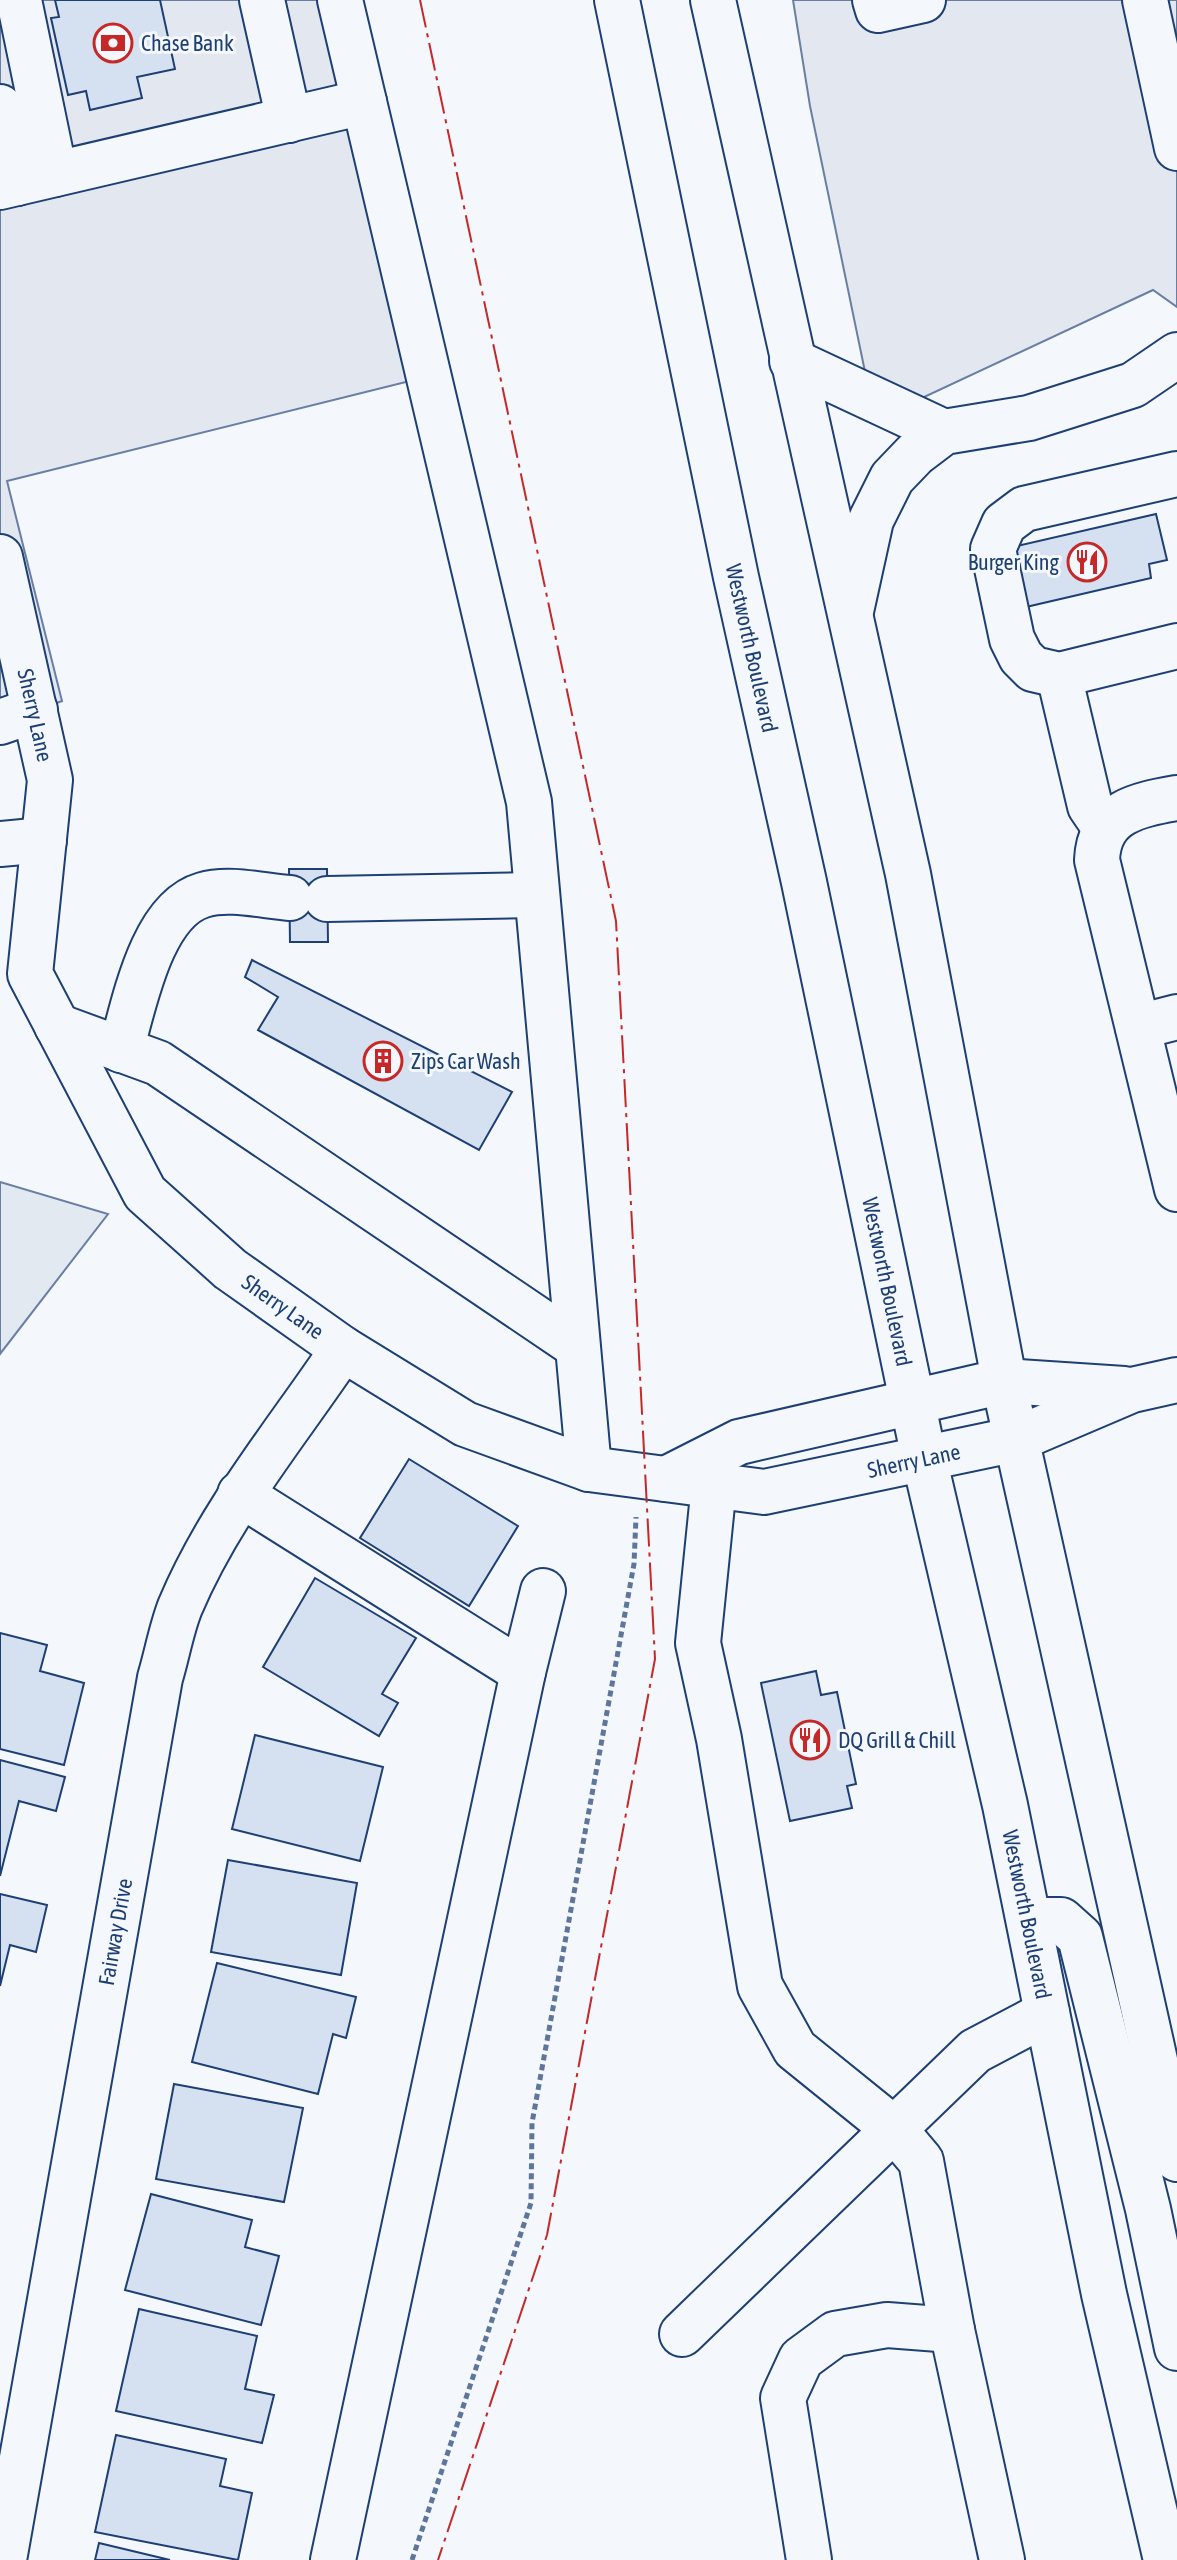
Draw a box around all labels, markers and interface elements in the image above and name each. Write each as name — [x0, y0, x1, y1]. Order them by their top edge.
bank icon: Chase Bank — [92, 22, 134, 64]
place label: Chase Bank — [141, 30, 234, 56]
restaurant icon: Burger King — [1066, 541, 1108, 583]
place label: Burger King — [968, 549, 1060, 575]
street label: Westworth Boulevard — [721, 562, 783, 735]
street label: Sherry Lane — [12, 666, 58, 764]
building icon: Zips Car Wash — [362, 1040, 404, 1082]
place label: Zips Car Wash — [411, 1048, 521, 1074]
street label: Westworth Boulevard — [857, 1195, 918, 1369]
street label: Sherry Lane — [237, 1269, 329, 1344]
street label: Sherry Lane — [865, 1438, 963, 1483]
restaurant icon: DQ Grill & Chill — [789, 1719, 831, 1761]
place label: DQ Grill & Chill — [838, 1727, 956, 1753]
street label: Westworth Boulevard — [997, 1828, 1057, 2001]
street label: Fairway Drive — [93, 1876, 137, 1987]

